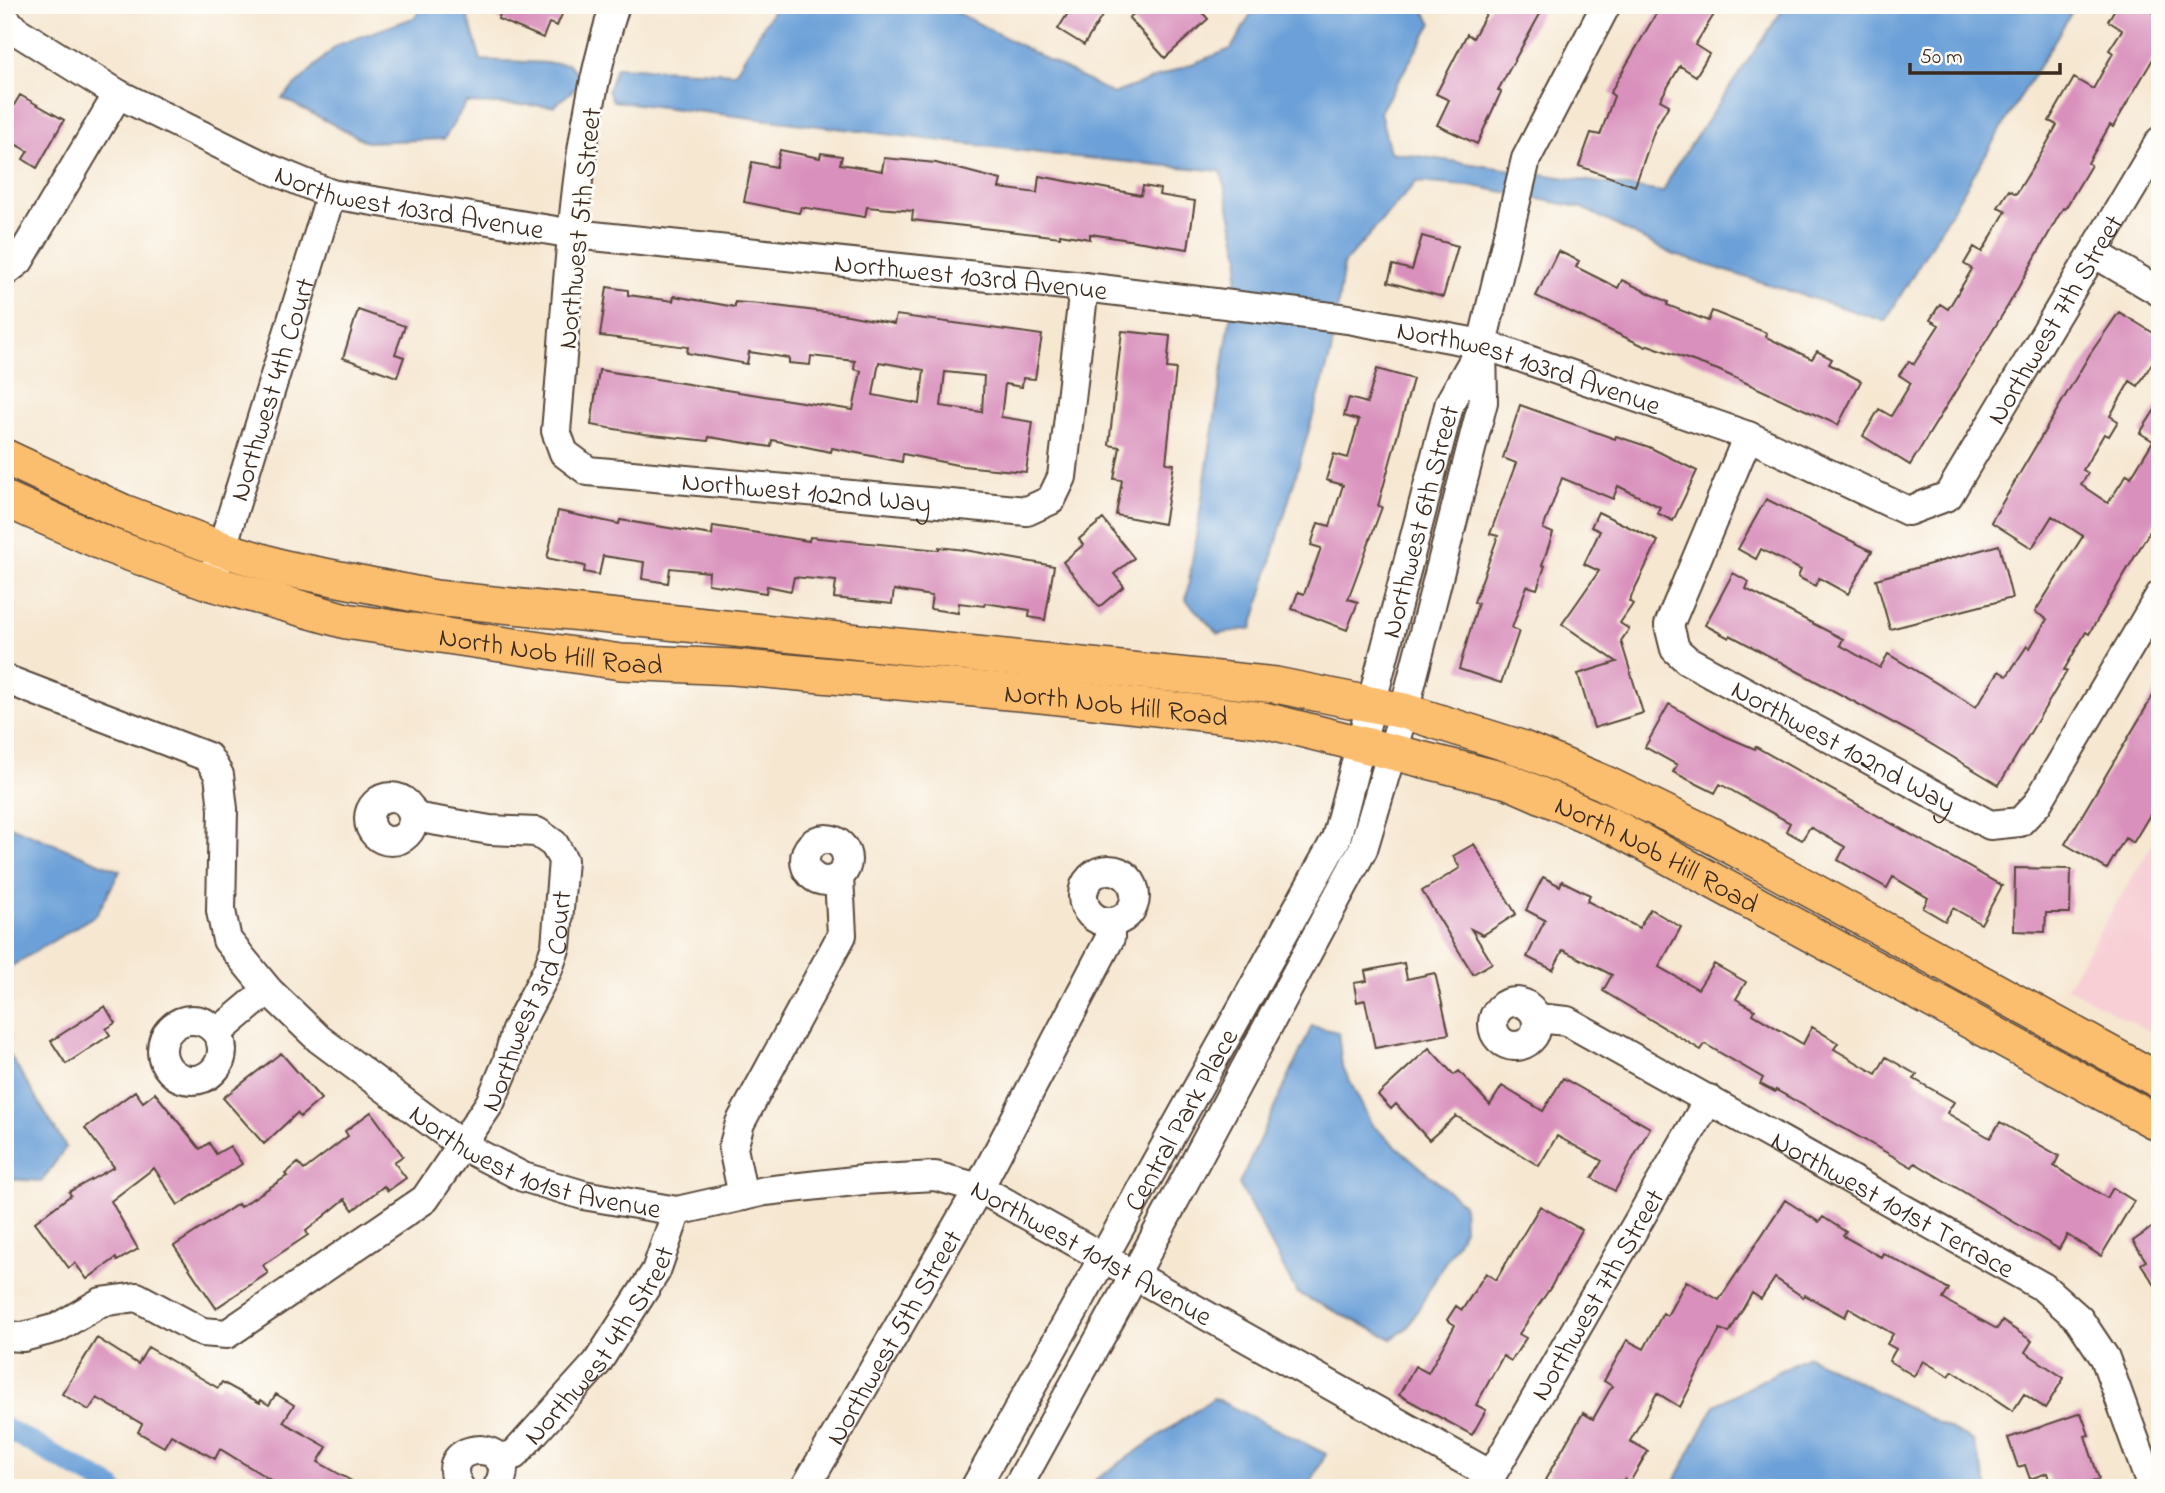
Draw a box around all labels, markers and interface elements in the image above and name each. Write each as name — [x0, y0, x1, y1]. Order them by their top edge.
scale bar — [1910, 32, 2060, 76]
text: 50 m — [1920, 43, 1963, 73]
street label: Northwest 5th Street — [548, 106, 615, 351]
street label: Northwest 103rd Avenue — [268, 156, 547, 253]
street label: Northwest 7th Street — [1978, 208, 2136, 434]
street label: Northwest 103rd Avenue — [832, 244, 1110, 314]
street label: Northwest 4th Court — [220, 273, 328, 507]
street label: Northwest 103rd Avenue — [1393, 312, 1666, 428]
street label: Northwest 6th Street — [1372, 401, 1472, 643]
street label: Northwest 102nd Way — [680, 463, 933, 526]
street label: North Nob Hill Road — [436, 618, 664, 688]
street label: Northwest 102nd Way — [1723, 671, 1962, 827]
street label: North Nob Hill Road — [1002, 675, 1230, 740]
street label: North Nob Hill Road — [1547, 787, 1765, 926]
street label: Northwest 3rd Court — [472, 889, 584, 1119]
street label: Central Park Place — [1116, 1022, 1251, 1220]
street label: Northwest 101st Avenue — [399, 1096, 664, 1232]
street label: Northwest 101st Terrace — [1762, 1122, 2021, 1291]
street label: Northwest 101st Avenue — [962, 1170, 1219, 1339]
street label: Northwest 7th Street — [1522, 1182, 1677, 1409]
street label: Northwest 5th Street — [817, 1223, 974, 1454]
street label: Northwest 4th Street — [515, 1241, 687, 1456]

